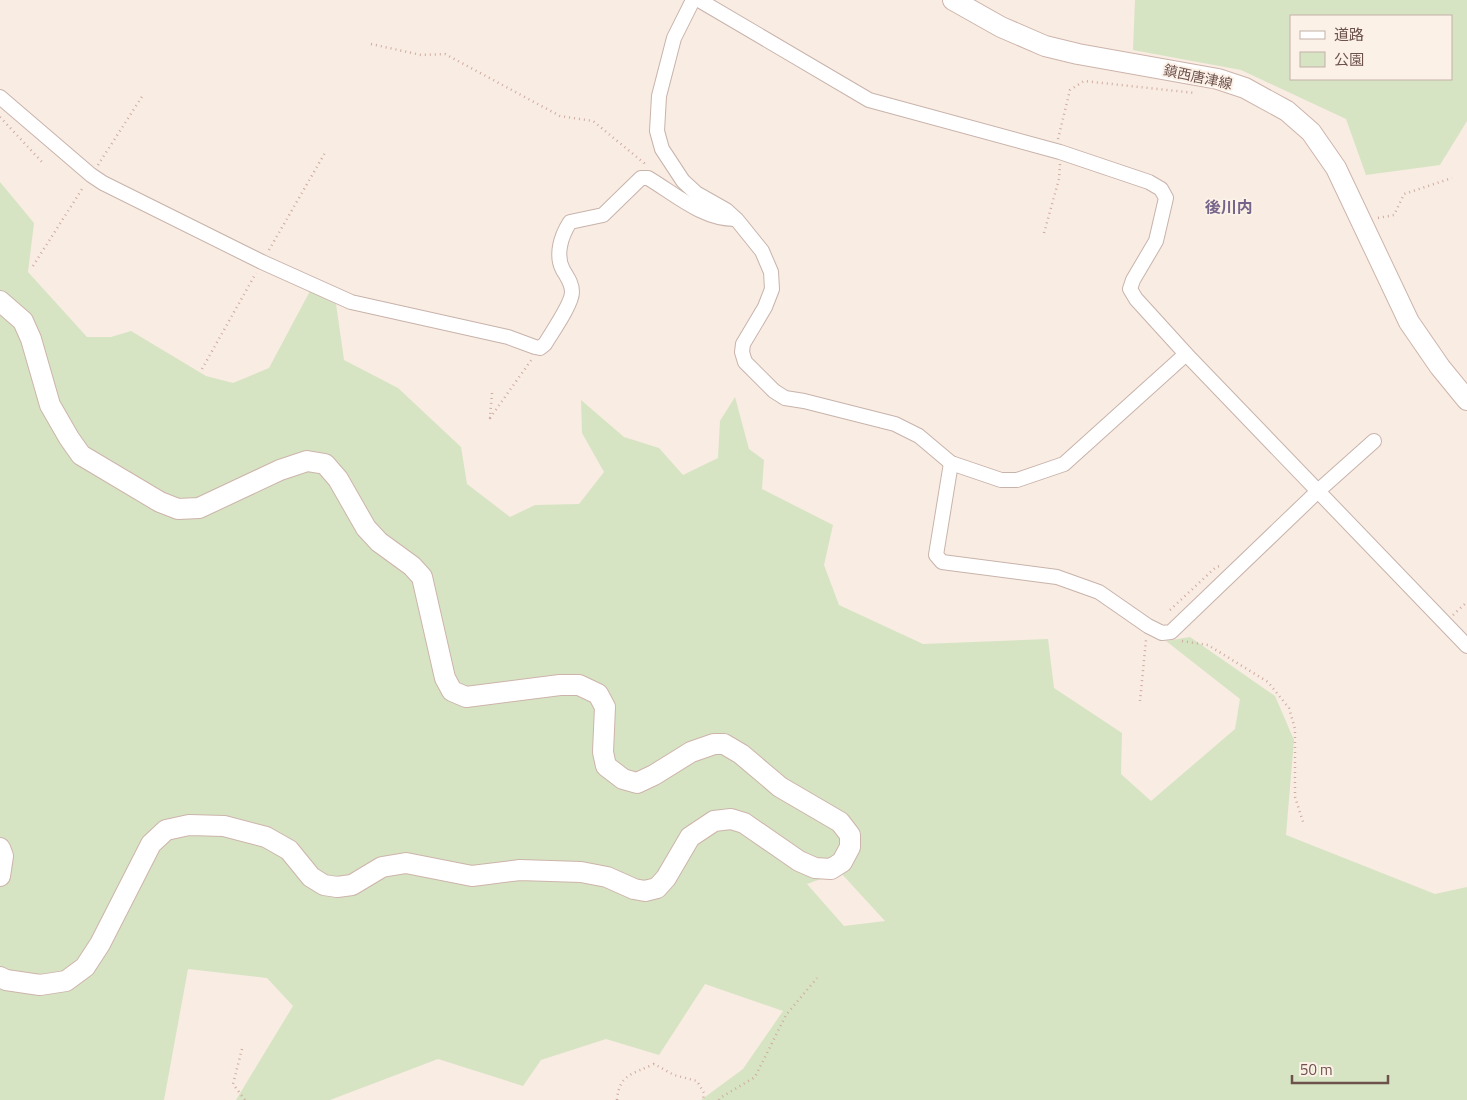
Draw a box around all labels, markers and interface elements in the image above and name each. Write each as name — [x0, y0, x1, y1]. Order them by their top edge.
legend — [1290, 15, 1452, 80]
text: 道路 — [1334, 23, 1364, 46]
text: 公園 — [1334, 48, 1364, 71]
street label: 鎮西唐津線 — [1162, 59, 1235, 94]
district label: 後川内 — [1205, 195, 1253, 219]
scale bar — [1292, 1052, 1388, 1084]
text: 50 m — [1300, 1058, 1333, 1081]

